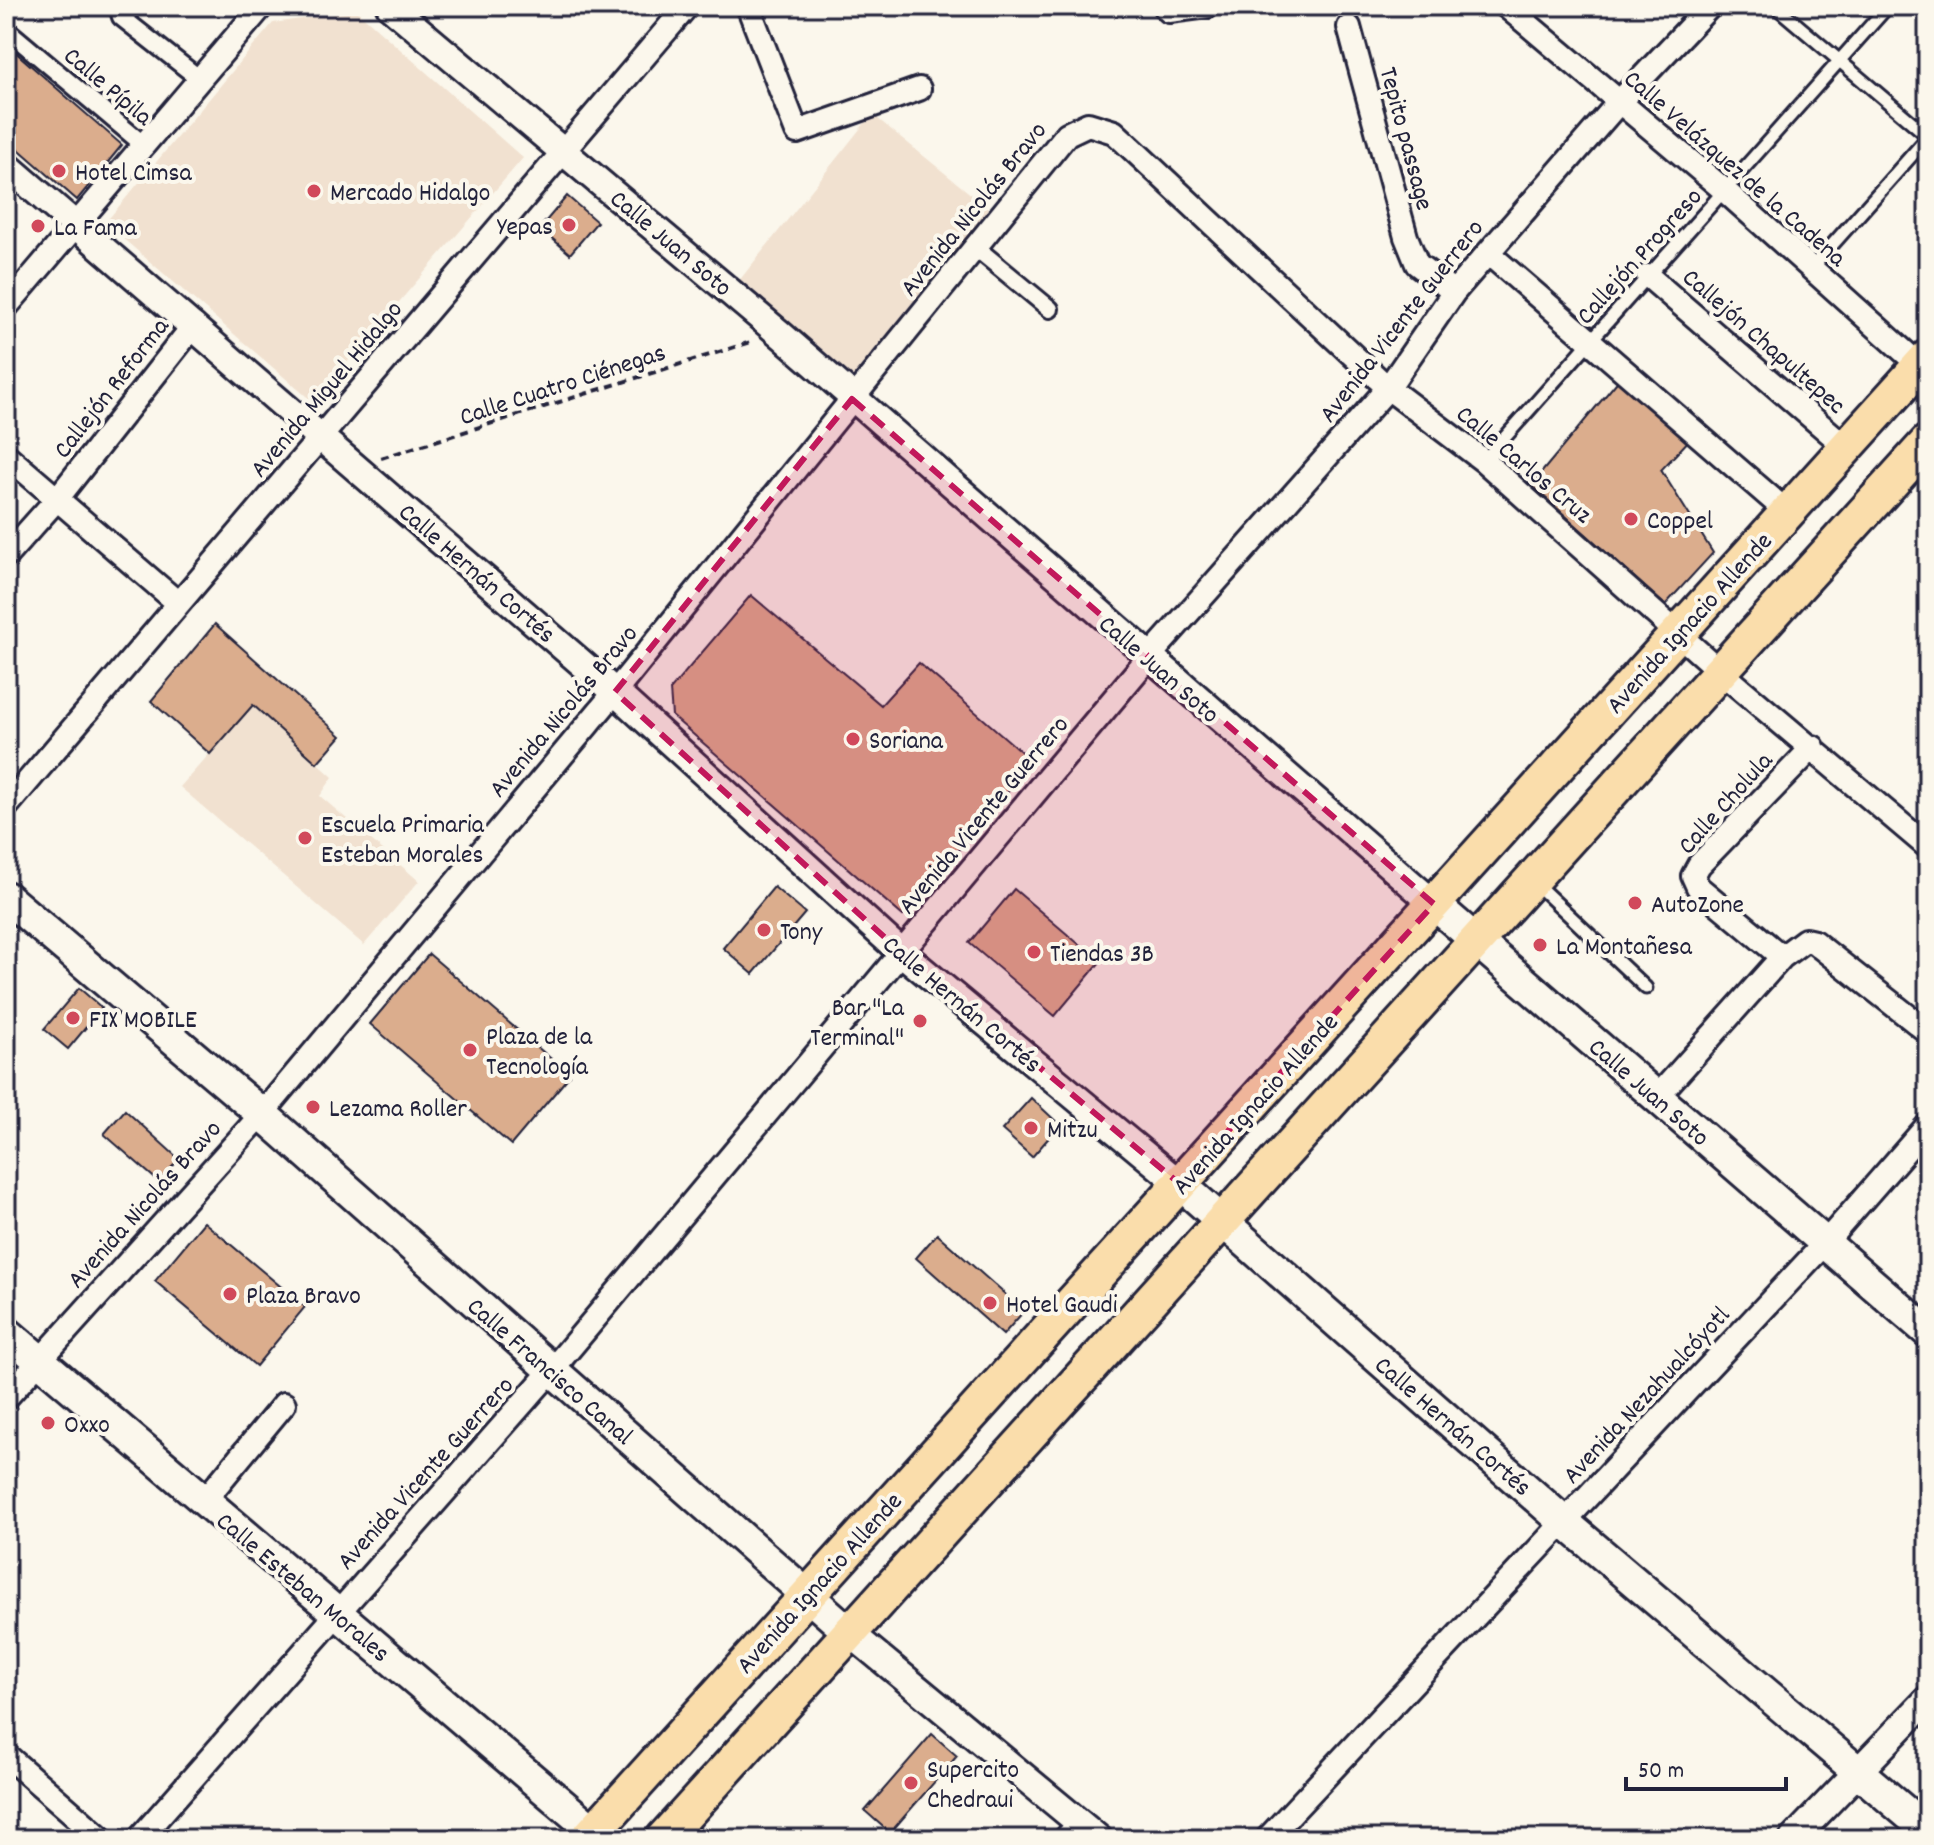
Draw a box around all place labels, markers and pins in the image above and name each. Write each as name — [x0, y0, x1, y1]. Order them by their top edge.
place label: Hotel Cimsa — [75, 156, 192, 193]
marker: Hotel Cimsa — [50, 162, 68, 180]
place label: Mercado Hidalgo — [330, 176, 490, 213]
marker: Mercado Hidalgo — [305, 182, 323, 200]
place label: Yepas — [497, 210, 553, 247]
place label: La Fama — [54, 211, 137, 248]
marker: Yepas — [560, 216, 578, 234]
marker: La Fama — [29, 217, 47, 235]
place label: Coppel — [1647, 504, 1713, 541]
marker: Coppel — [1622, 510, 1640, 528]
place label: Soriana — [869, 724, 944, 761]
marker: Soriana — [844, 730, 862, 748]
place label: Escuela Primaria Esteban Morales — [321, 808, 485, 875]
marker: Escuela Primaria Esteban Morales — [296, 829, 314, 847]
place label: AutoZone — [1651, 888, 1744, 925]
marker: AutoZone — [1626, 894, 1644, 912]
place label: Tony — [780, 915, 823, 952]
marker: Tony — [755, 921, 773, 939]
place label: La Montañesa — [1556, 930, 1693, 967]
marker: La Montañesa — [1531, 936, 1549, 954]
place label: Tiendas 3B — [1050, 937, 1154, 974]
marker: Tiendas 3B — [1025, 943, 1043, 961]
place label: Bar "La Terminal" — [810, 991, 905, 1058]
place label: FIX MOBILE — [89, 1003, 197, 1040]
marker: FIX MOBILE — [64, 1009, 82, 1027]
marker: Bar "La Terminal" — [911, 1012, 929, 1030]
place label: Plaza de la Tecnología — [486, 1020, 593, 1087]
marker: Plaza de la Tecnología — [461, 1041, 479, 1059]
place label: Lezama Roller — [329, 1092, 467, 1129]
marker: Lezama Roller — [304, 1098, 322, 1116]
place label: Mitzu — [1047, 1113, 1098, 1150]
marker: Mitzu — [1022, 1119, 1040, 1137]
place label: Plaza Bravo — [246, 1279, 361, 1316]
marker: Plaza Bravo — [221, 1285, 239, 1303]
place label: Hotel Gaudi — [1006, 1288, 1118, 1325]
marker: Hotel Gaudi — [981, 1294, 999, 1312]
place label: Oxxo — [64, 1408, 110, 1445]
marker: Oxxo — [39, 1414, 57, 1432]
place label: Supercito Chedraui — [927, 1753, 1019, 1820]
marker: Supercito Chedraui — [902, 1774, 920, 1792]

